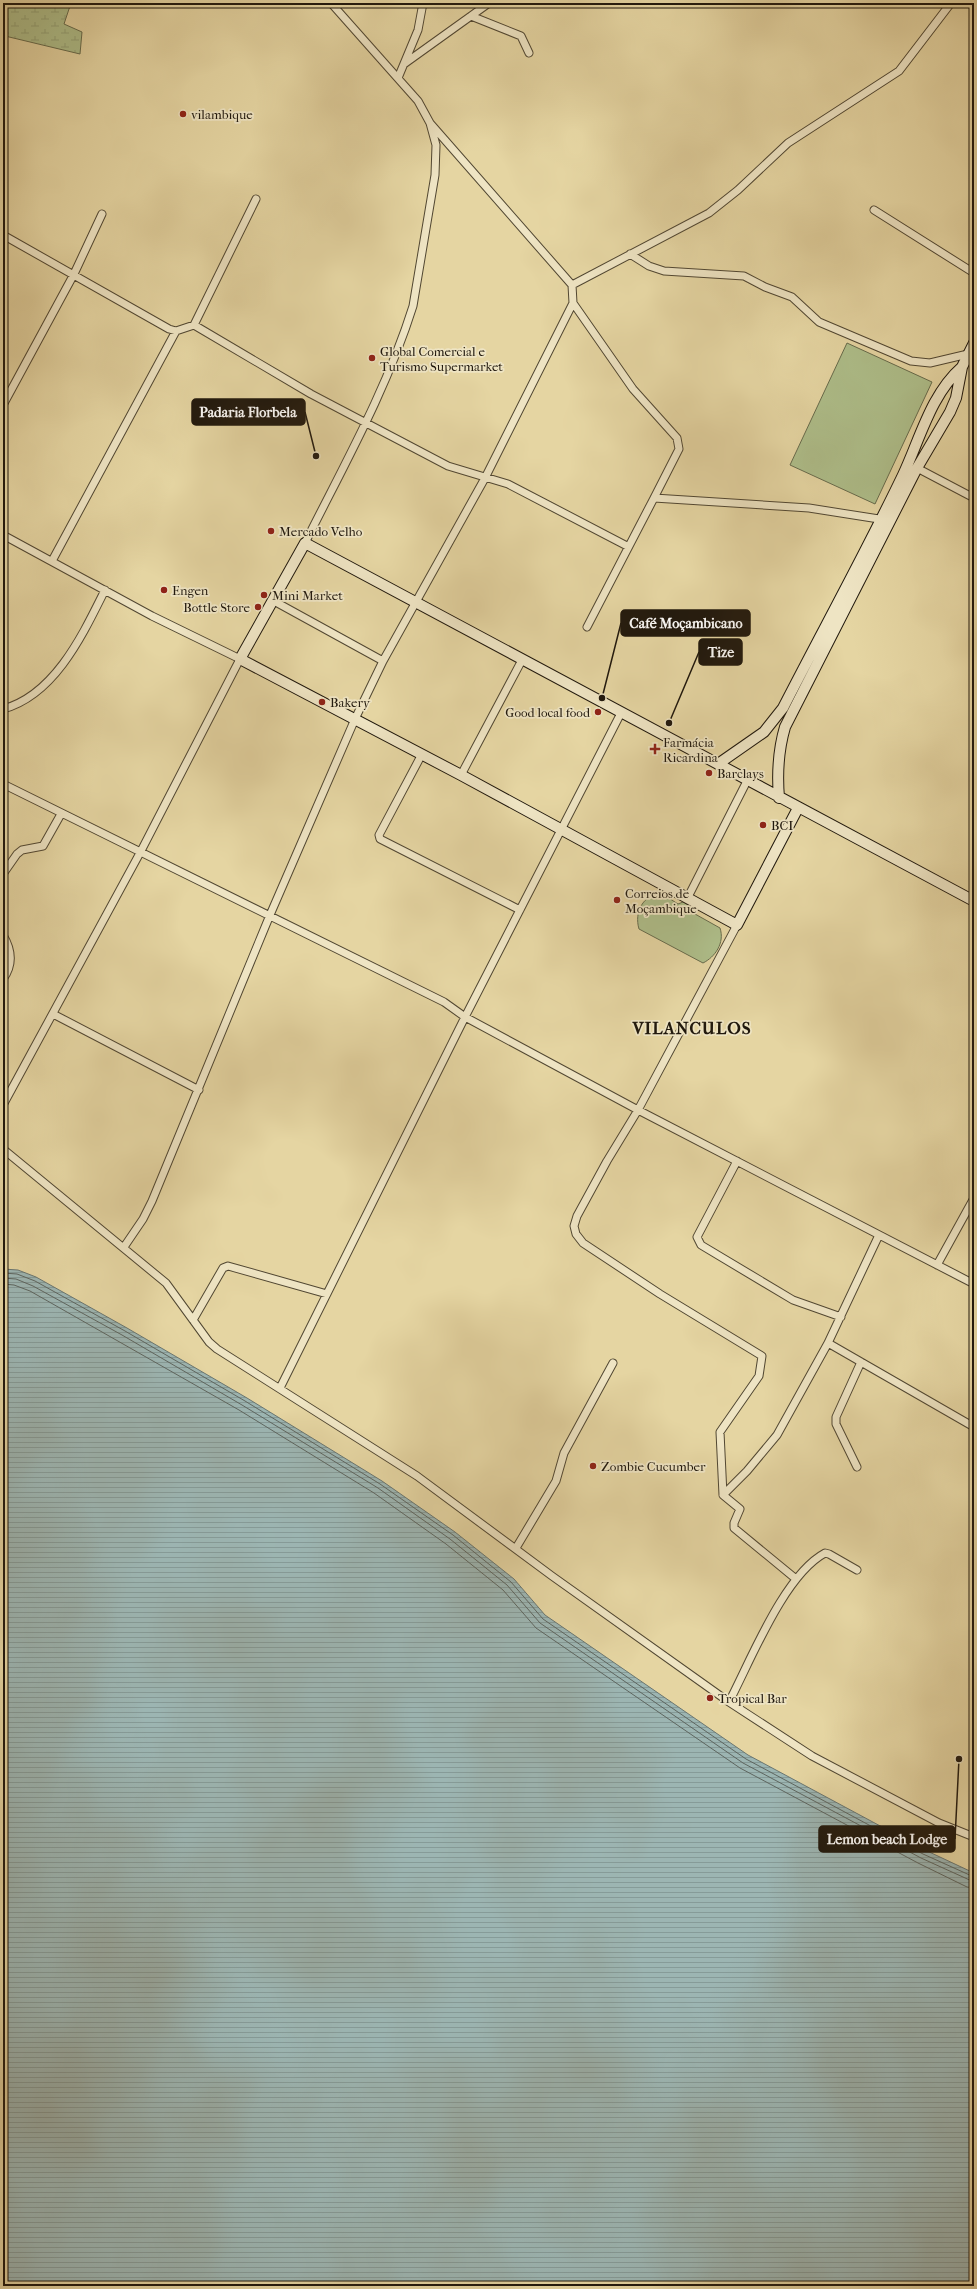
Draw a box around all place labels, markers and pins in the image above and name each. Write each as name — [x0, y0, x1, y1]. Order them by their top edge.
place label: vilambique — [191, 107, 253, 122]
marker: vilambique — [178, 109, 188, 119]
place label: Global Comercial e Turismo Supermarket — [380, 344, 503, 374]
marker: Global Comercial e Turismo Supermarket — [367, 353, 377, 363]
callout: Padaria Florbela — [192, 399, 305, 425]
place label: Mercado Velho — [279, 524, 363, 539]
marker: Mercado Velho — [266, 526, 276, 536]
place label: Engen — [172, 583, 209, 598]
marker: Engen — [159, 585, 169, 595]
place label: Mini Market — [272, 588, 343, 603]
marker: Mini Market — [259, 590, 269, 600]
place label: Bottle Store — [183, 600, 251, 615]
marker: Bottle Store — [253, 602, 263, 612]
callout: Café Moçambicano — [621, 610, 750, 636]
callout: Tize — [699, 639, 742, 665]
place label: Bakery — [330, 695, 371, 710]
marker: Bakery — [317, 697, 327, 707]
place label: Good local food — [505, 705, 591, 720]
marker: Good local food — [593, 707, 603, 717]
place label: Farmácia Ricardina — [663, 735, 719, 765]
marker: Farmácia Ricardina — [650, 744, 660, 754]
place label: Barclays — [717, 766, 764, 781]
marker: Barclays — [704, 768, 714, 778]
place label: BCI — [771, 818, 793, 833]
marker: BCI — [758, 820, 768, 830]
place label: Correios de Moçambique — [625, 886, 697, 917]
marker: Correios de Moçambique — [612, 895, 622, 905]
place label: Zombie Cucumber — [601, 1459, 706, 1474]
marker: Zombie Cucumber — [588, 1461, 598, 1471]
place label: Tropical Bar — [718, 1691, 787, 1706]
marker: Tropical Bar — [705, 1693, 715, 1703]
callout: Lemon beach Lodge — [819, 1826, 955, 1852]

